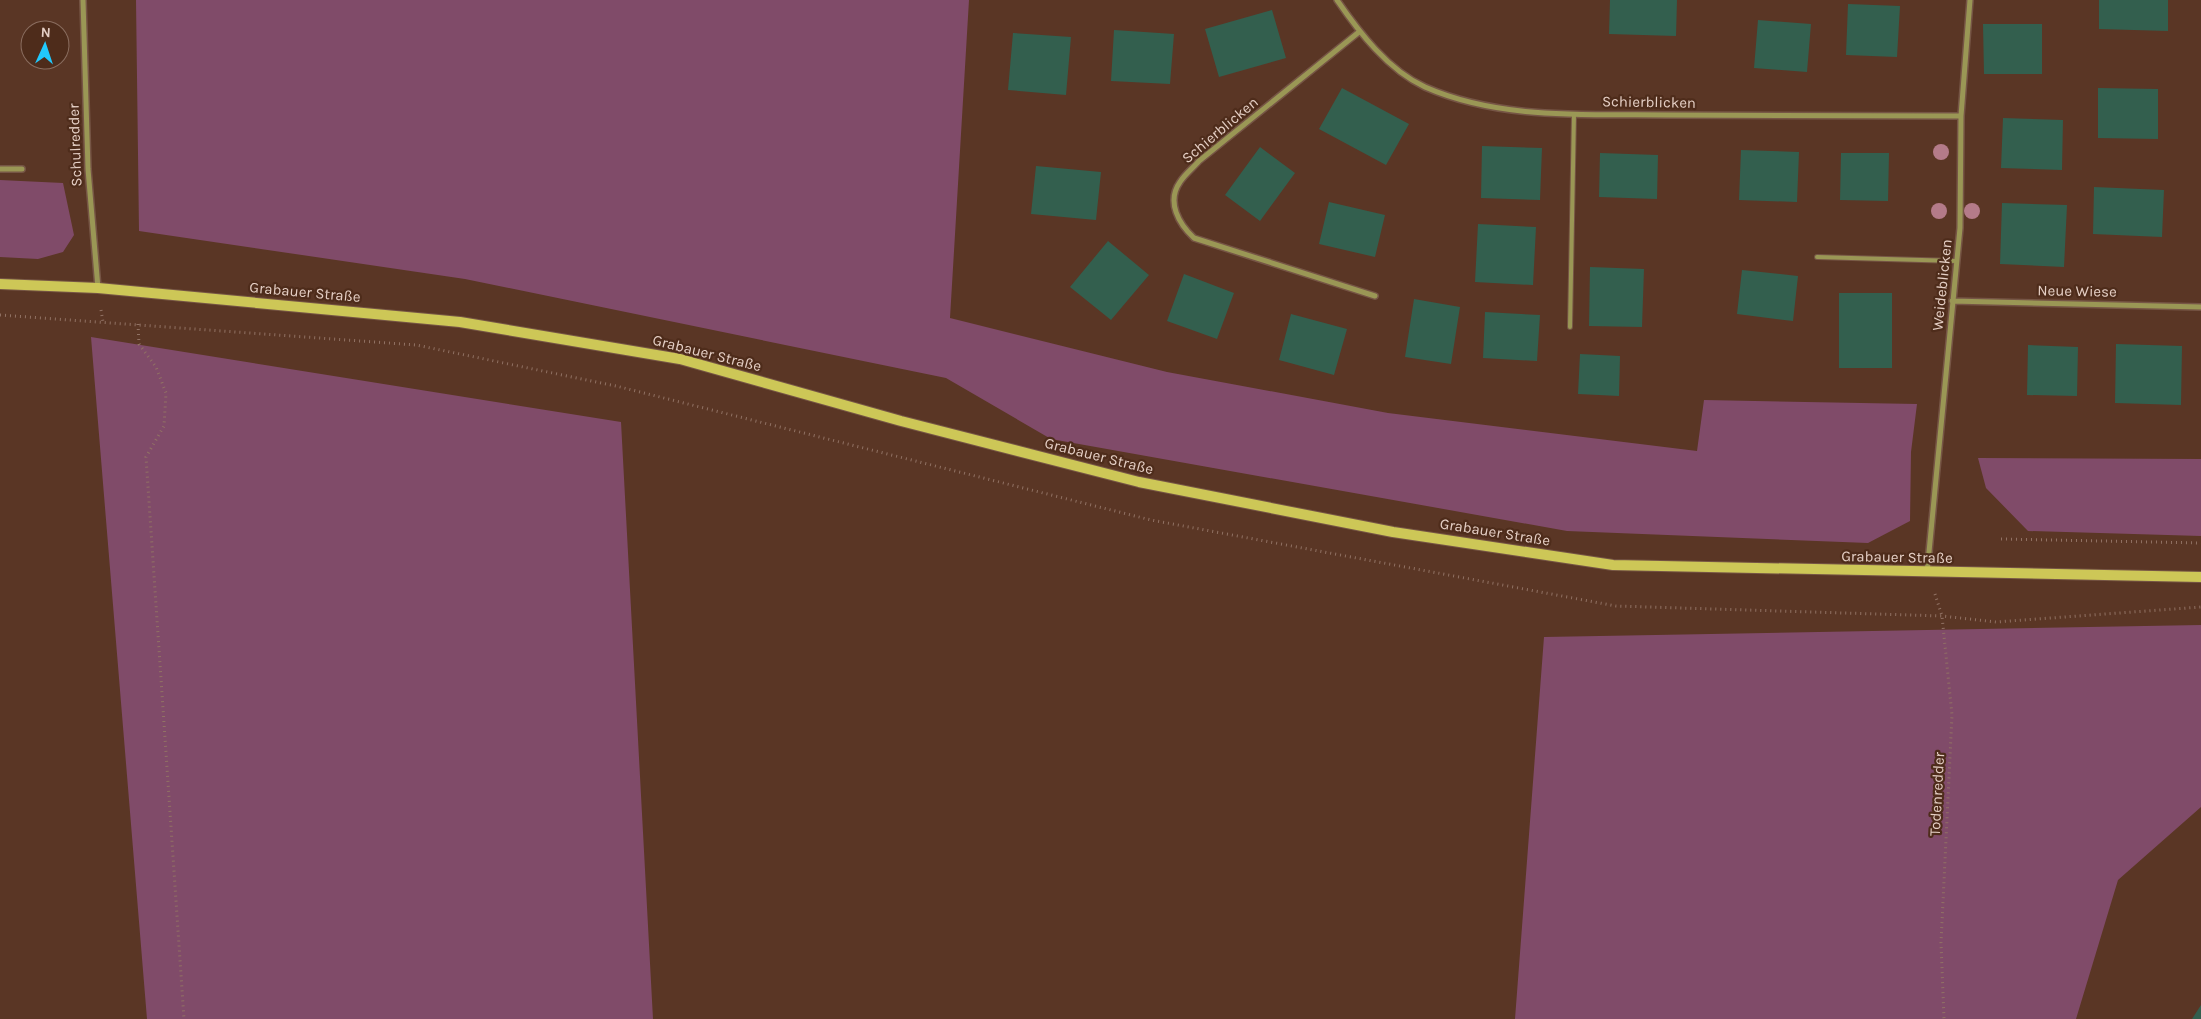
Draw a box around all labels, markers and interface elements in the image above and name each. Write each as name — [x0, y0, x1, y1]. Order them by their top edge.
north arrow — [20, 20, 70, 70]
text: N — [40, 24, 51, 41]
street label: Schierblicken — [1602, 92, 1696, 112]
street label: Schierblicken — [1178, 93, 1262, 167]
street label: Schulredder — [65, 103, 85, 187]
street label: Weideblicken — [1928, 238, 1956, 332]
street label: Grabauer Straße — [249, 278, 361, 306]
street label: Neue Wiese — [2037, 281, 2117, 301]
street label: Grabauer Straße — [651, 331, 763, 375]
street label: Grabauer Straße — [1043, 434, 1155, 478]
street label: Grabauer Straße — [1439, 514, 1551, 550]
street label: Grabauer Straße — [1841, 547, 1953, 567]
street label: Todenredder — [1926, 751, 1948, 837]

